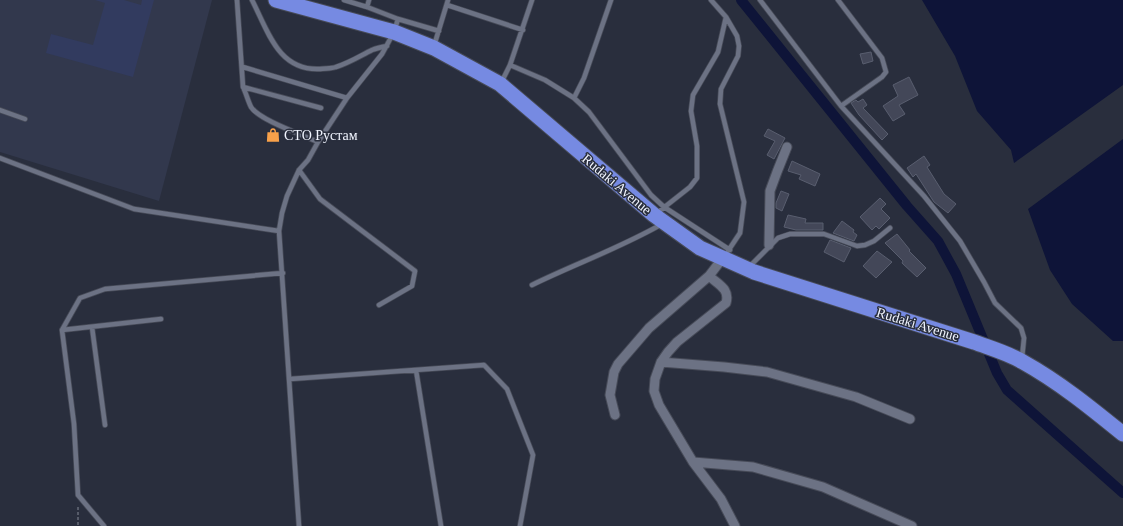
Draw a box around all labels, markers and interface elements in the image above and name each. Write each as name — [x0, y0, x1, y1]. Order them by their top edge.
shop icon: СТО Рустам — [265, 127, 281, 143]
place label: СТО Рустам — [284, 128, 358, 143]
street label: Rudaki Avenue — [579, 151, 654, 218]
street label: Rudaki Avenue — [875, 305, 961, 344]

